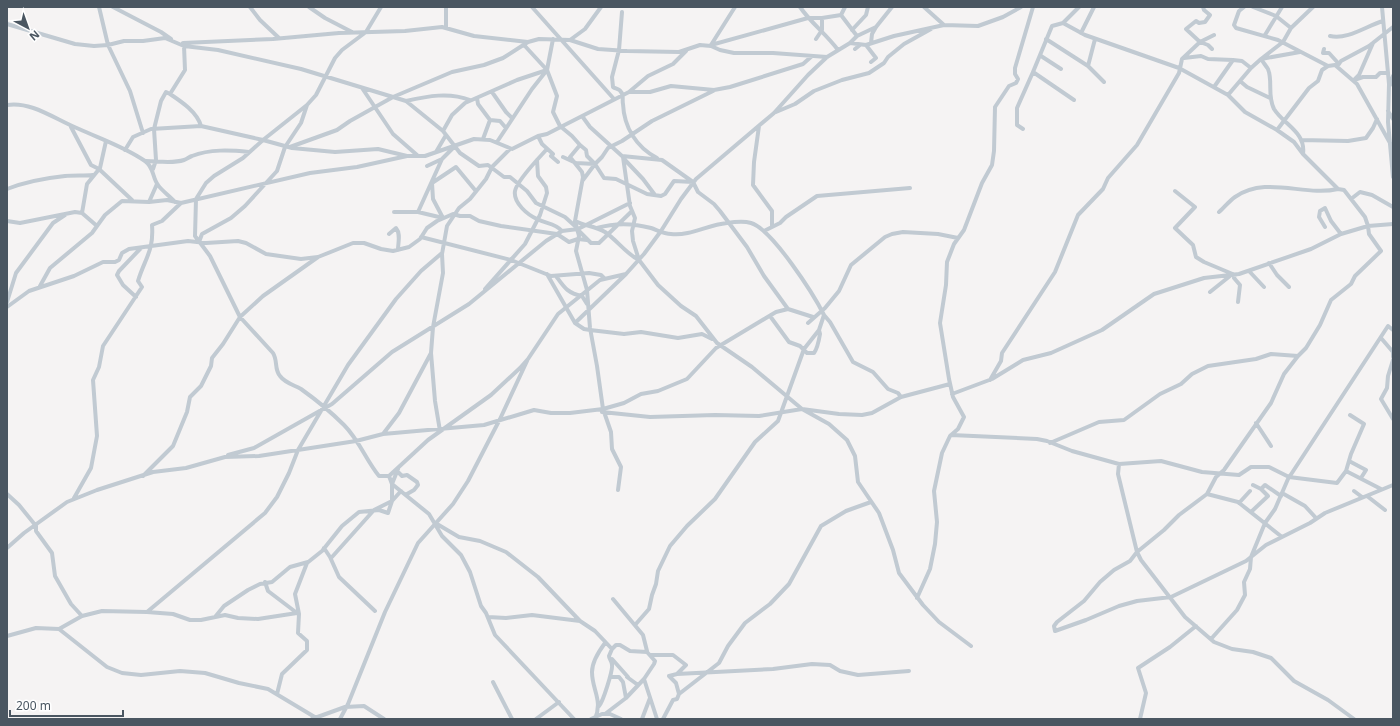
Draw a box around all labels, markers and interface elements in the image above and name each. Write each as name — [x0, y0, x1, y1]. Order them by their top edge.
north arrow — [8, 8, 48, 48]
text: N — [27, 27, 43, 45]
scale bar — [10, 692, 123, 718]
text: 200 m — [16, 697, 51, 714]

